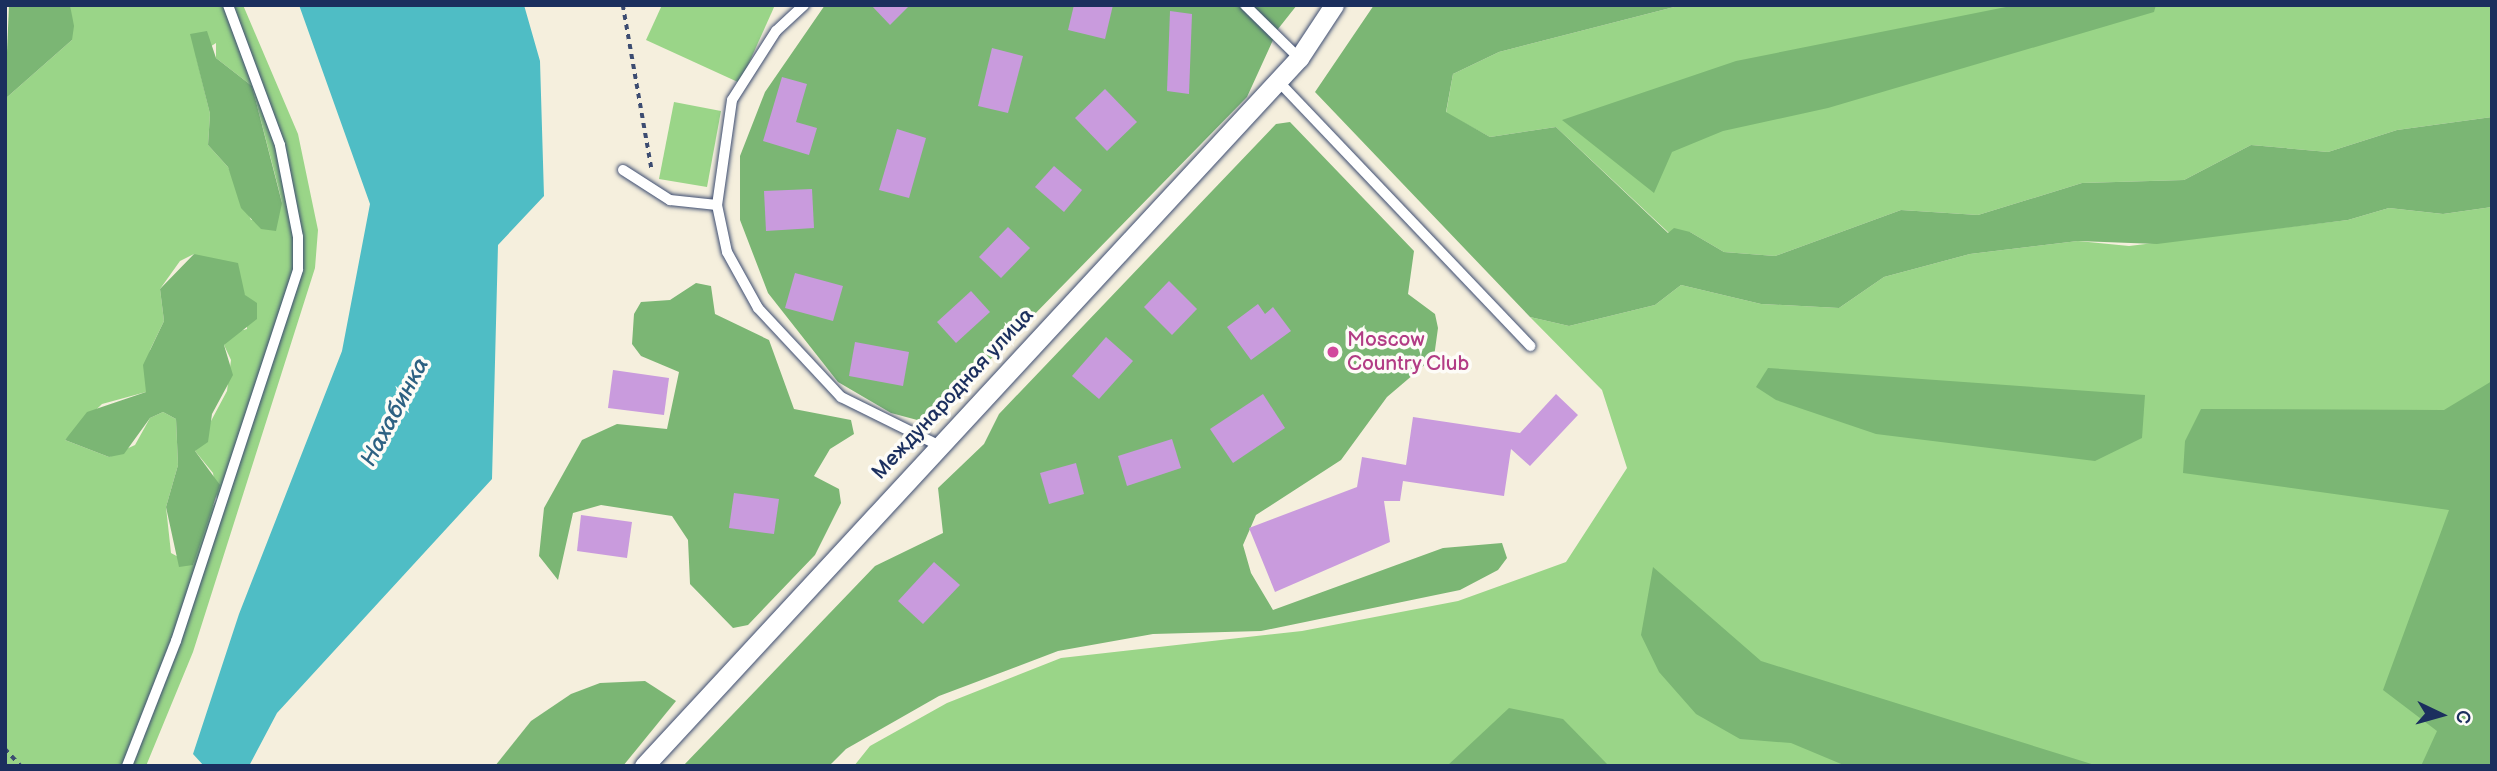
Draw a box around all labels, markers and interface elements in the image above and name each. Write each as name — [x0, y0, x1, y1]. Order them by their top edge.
street label: Международная улица — [867, 303, 1039, 485]
place label: Moscow Country Club — [1347, 327, 1471, 377]
marker: Moscow Country Club — [1325, 344, 1341, 360]
water label: Нахабинка — [355, 353, 435, 471]
north arrow — [2406, 680, 2476, 750]
text: С — [2450, 709, 2474, 724]

